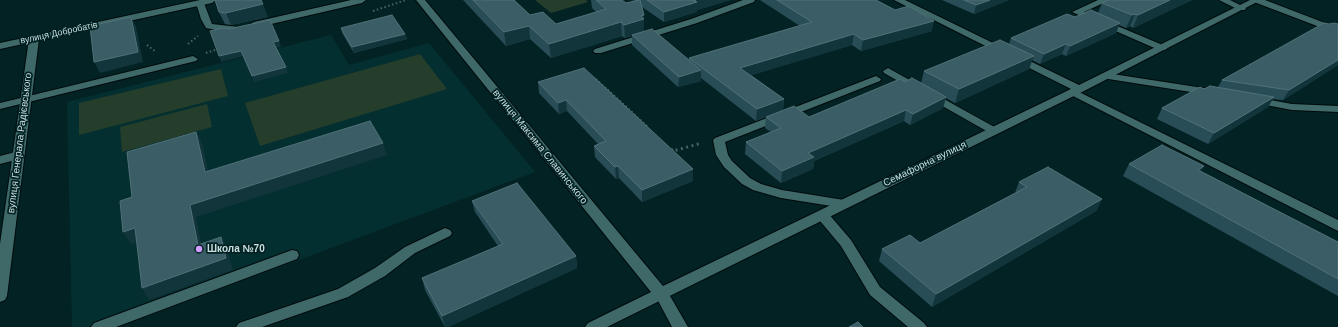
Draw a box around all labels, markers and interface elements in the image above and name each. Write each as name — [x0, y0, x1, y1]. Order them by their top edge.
street label: вулиця Добробатів — [19, 20, 99, 46]
street label: вулиця Генерала Радієвського — [5, 72, 35, 214]
street label: вулиця Максима Славинського — [490, 87, 590, 207]
street label: Семафорна вулиця — [882, 139, 968, 189]
place label: Школа №70 — [207, 243, 265, 255]
marker: Школа №70 — [194, 244, 204, 254]

